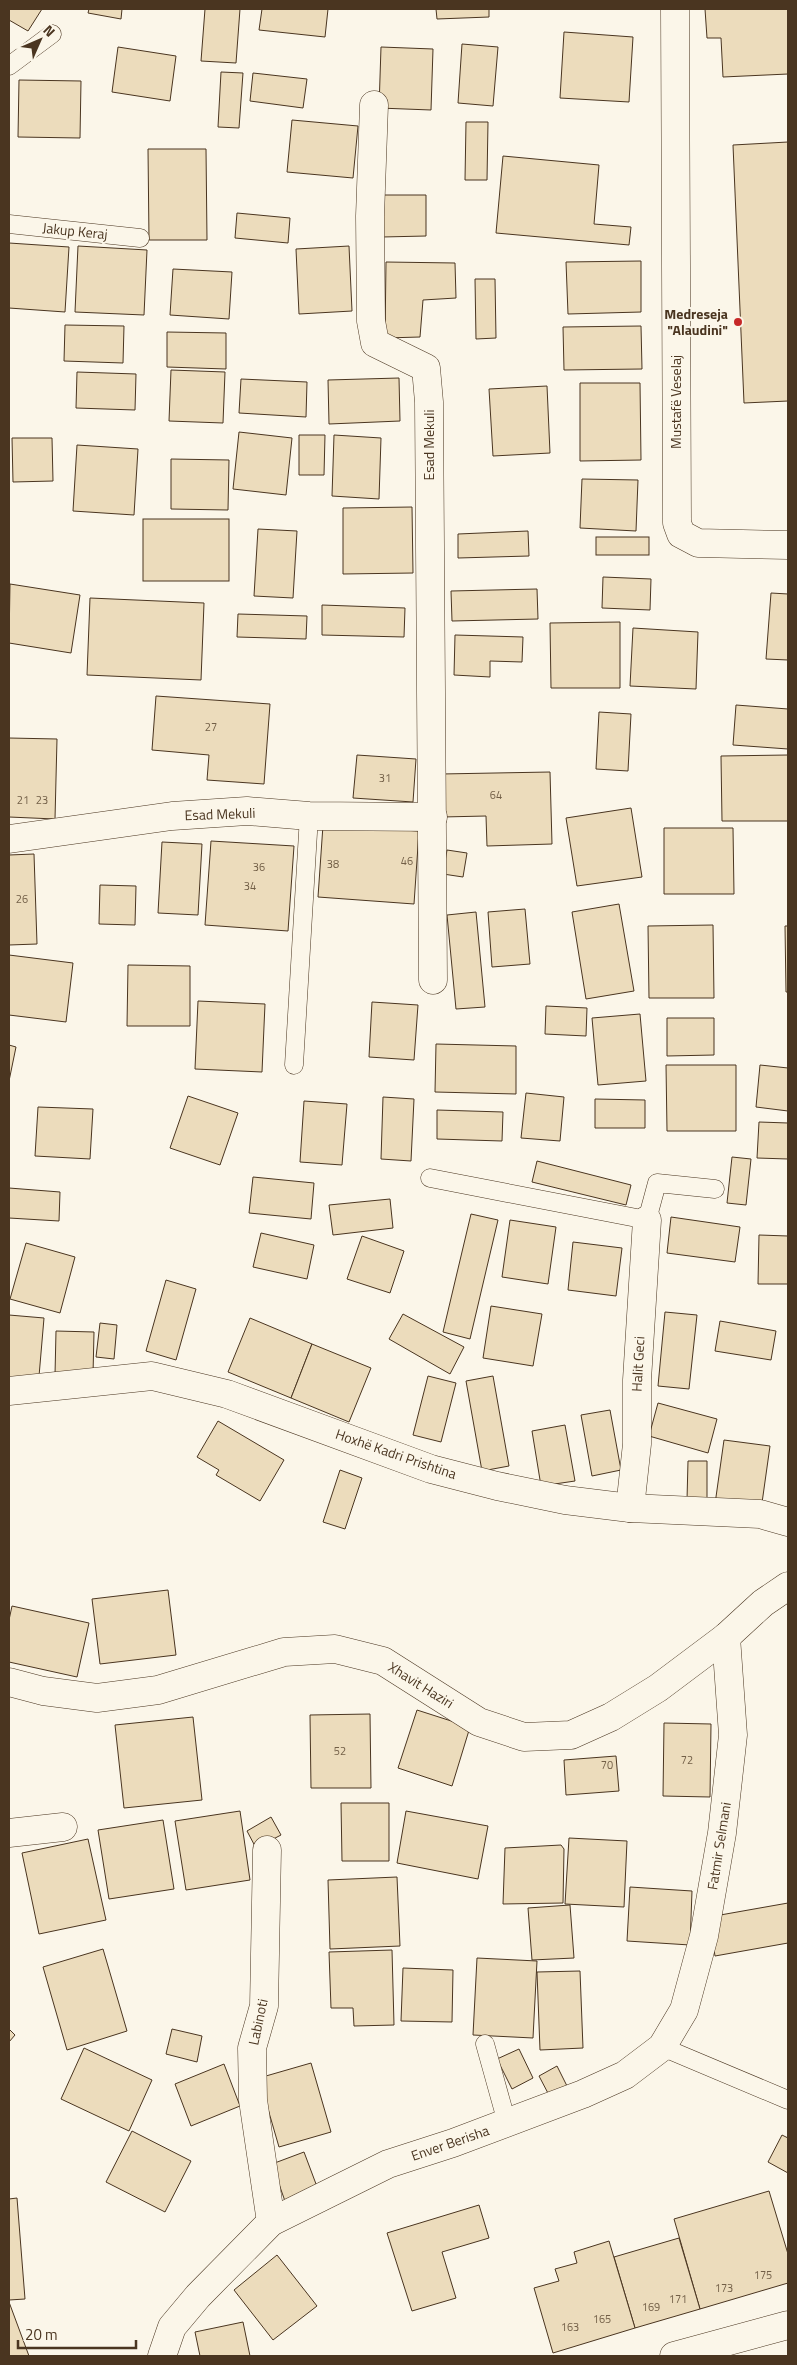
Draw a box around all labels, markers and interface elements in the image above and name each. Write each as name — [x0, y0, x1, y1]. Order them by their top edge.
north arrow — [15, 15, 65, 65]
text: N — [39, 20, 60, 41]
street label: Jakup Keraj — [41, 217, 109, 244]
place label: Medreseja "Alaudini" — [664, 303, 728, 340]
marker: Medreseja "Alaudini" — [732, 316, 744, 328]
street label: Mustafë Veselaj — [665, 355, 686, 449]
street label: Esad Mekuli — [418, 410, 439, 480]
house number: 27 — [205, 719, 217, 735]
house number: 31 — [379, 770, 391, 786]
house number: 64 — [490, 787, 502, 803]
house number: 21 — [17, 792, 29, 808]
house number: 23 — [36, 792, 48, 808]
street label: Esad Mekuli — [184, 802, 256, 825]
house number: 46 — [401, 853, 413, 869]
house number: 38 — [327, 856, 339, 872]
house number: 36 — [253, 859, 265, 875]
house number: 34 — [244, 878, 256, 894]
house number: 26 — [16, 891, 28, 907]
street label: Halit Geci — [626, 1336, 649, 1392]
street label: Hoxhë Kadri Prishtina — [333, 1423, 459, 1484]
street label: Xhavit Haziri — [384, 1656, 458, 1713]
house number: 52 — [334, 1743, 346, 1759]
house number: 72 — [681, 1752, 693, 1768]
house number: 70 — [601, 1757, 613, 1773]
street label: Fatmir Selmani — [701, 1800, 736, 1891]
street label: Labinoti — [242, 1997, 273, 2047]
street label: Enver Berisha — [408, 2119, 492, 2166]
house number: 175 — [754, 2267, 772, 2283]
house number: 173 — [715, 2280, 733, 2296]
house number: 171 — [669, 2291, 687, 2307]
house number: 169 — [642, 2299, 660, 2315]
house number: 165 — [593, 2311, 611, 2327]
scale bar — [18, 2318, 135, 2350]
house number: 163 — [561, 2319, 579, 2335]
text: 20 m — [25, 2323, 58, 2346]

